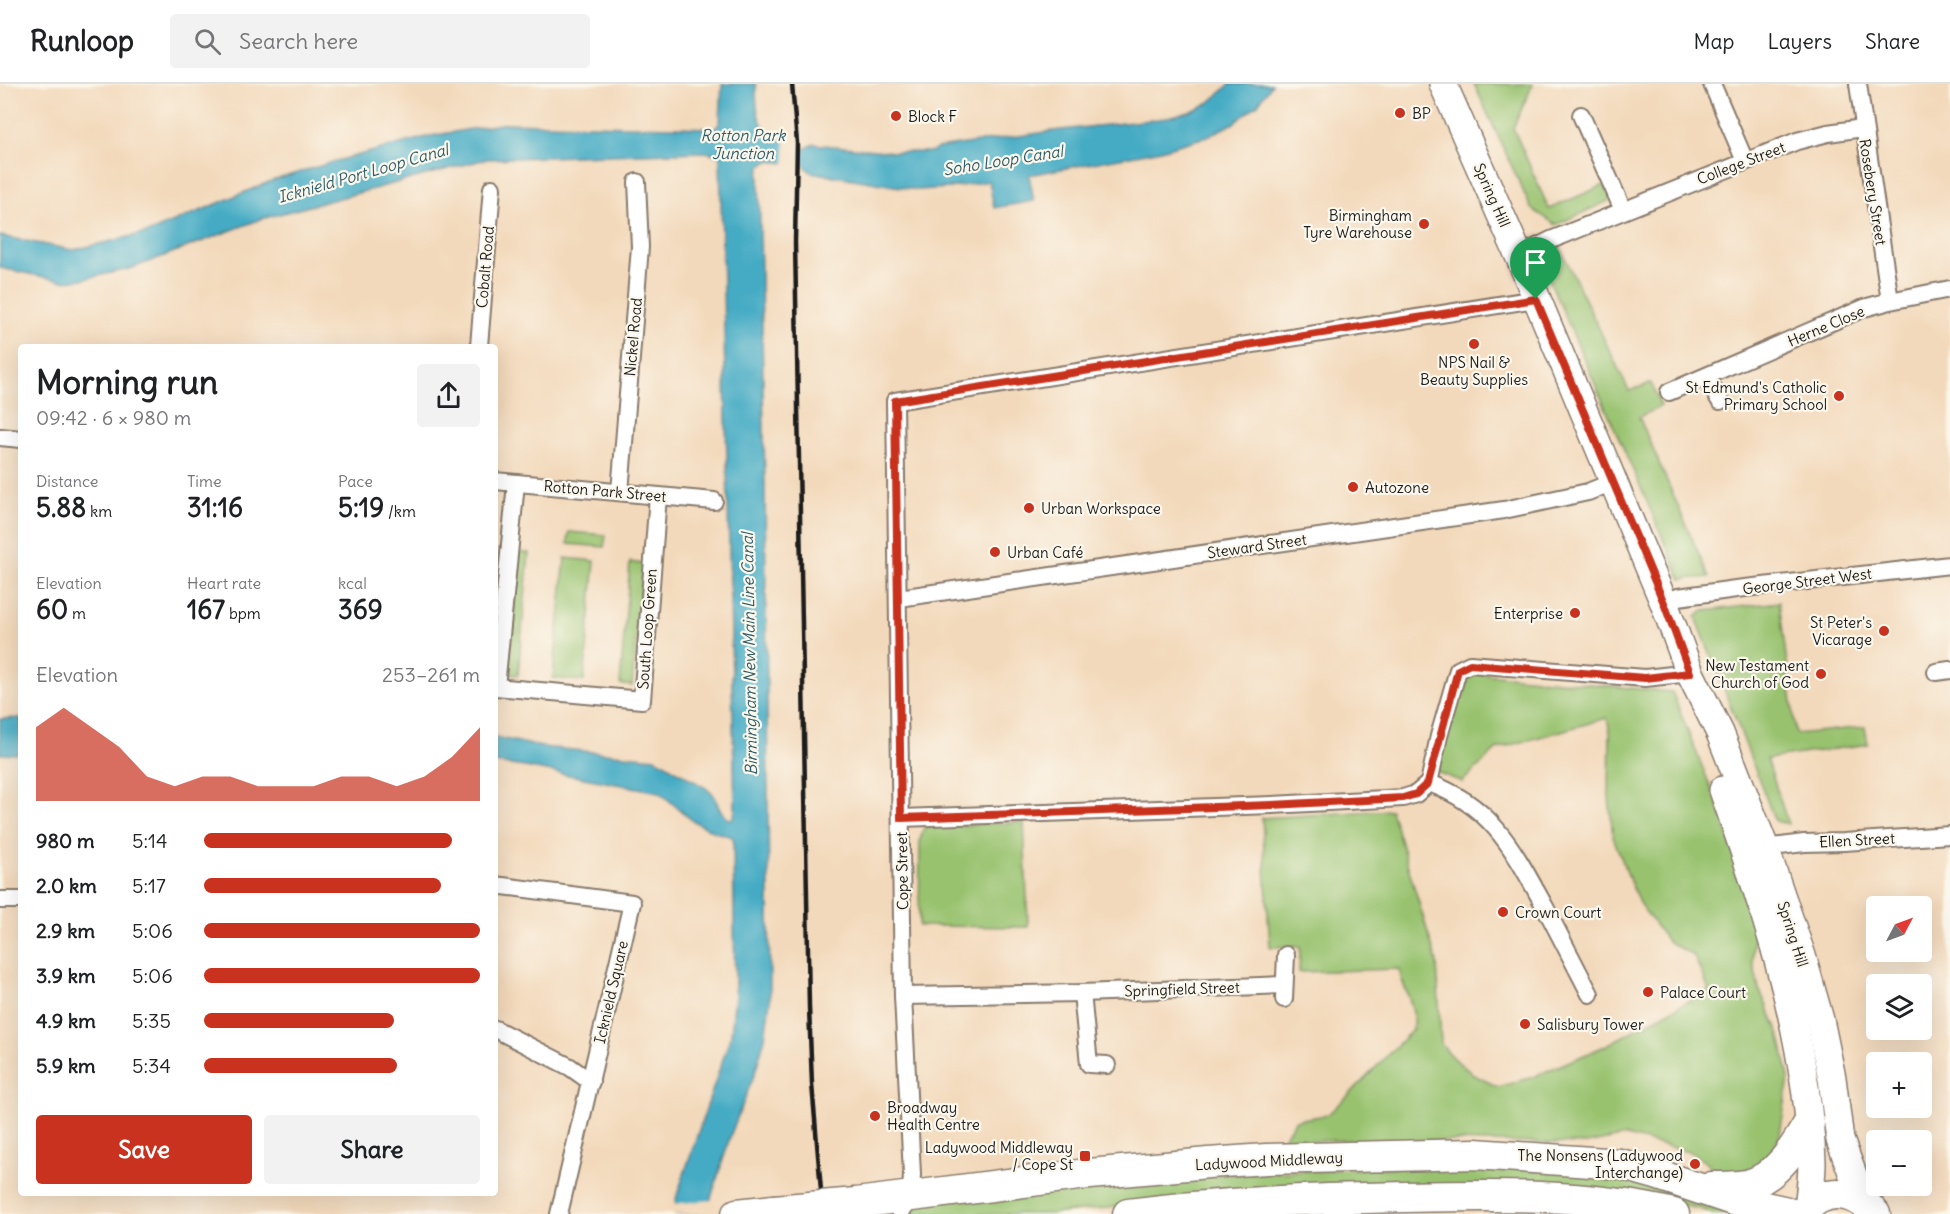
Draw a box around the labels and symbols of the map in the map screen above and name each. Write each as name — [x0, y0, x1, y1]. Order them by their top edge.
place label: BP — [1412, 104, 1431, 123]
marker: BP — [1393, 106, 1407, 120]
place label: Block F — [908, 107, 957, 126]
marker: Block F — [889, 109, 903, 123]
water label: Rotton Park Junction — [701, 125, 787, 163]
street label: College Street — [1694, 137, 1788, 189]
street label: Rosebery Street — [1855, 137, 1891, 247]
water label: Icknield Port Loop Canal — [276, 138, 453, 207]
water label: Soho Loop Canal — [942, 140, 1067, 179]
street label: Spring Hill — [1470, 160, 1514, 230]
place label: Birmingham Tyre Warehouse — [1303, 206, 1412, 242]
marker: Birmingham Tyre Warehouse — [1417, 217, 1431, 231]
street label: Cobalt Road — [472, 225, 498, 309]
pin — [1510, 237, 1561, 299]
street label: Nickel Road — [620, 297, 646, 377]
street label: Herne Close — [1785, 301, 1867, 351]
marker: NPS Nail & Beauty Supplies — [1467, 337, 1481, 351]
place label: NPS Nail & Beauty Supplies — [1420, 353, 1528, 389]
place label: St Edmund's Catholic Primary School — [1685, 378, 1827, 414]
marker: St Edmund's Catholic Primary School — [1832, 389, 1846, 403]
street label: Rotton Park Street — [543, 476, 667, 506]
place label: Autozone — [1365, 478, 1429, 497]
marker: Autozone — [1346, 480, 1360, 494]
place label: Urban Workspace — [1041, 499, 1161, 518]
marker: Urban Workspace — [1022, 501, 1036, 515]
water label: Birmingham New Main Line Canal — [737, 530, 761, 776]
street label: Steward Street — [1206, 530, 1308, 562]
place label: Urban Café — [1007, 543, 1083, 562]
marker: Urban Café — [988, 545, 1002, 559]
street label: George Street West — [1741, 564, 1873, 598]
street label: South Loop Green — [633, 568, 661, 690]
place label: Enterprise — [1494, 604, 1563, 623]
marker: Enterprise — [1568, 606, 1582, 620]
place label: St Peter's Vicarage — [1810, 613, 1872, 649]
marker: St Peter's Vicarage — [1877, 624, 1891, 638]
place label: New Testament Church of God — [1705, 656, 1809, 692]
marker: New Testament Church of God — [1814, 667, 1828, 681]
street label: Ellen Street — [1819, 829, 1895, 851]
street label: Cope Street — [892, 832, 912, 910]
north arrow — [1866, 896, 1932, 962]
street label: Spring Hill — [1773, 899, 1813, 969]
place label: Crown Court — [1515, 903, 1601, 922]
marker: Crown Court — [1496, 905, 1510, 919]
street label: Icknield Square — [590, 939, 632, 1045]
street label: Springfield Street — [1124, 977, 1240, 1001]
place label: Palace Court — [1660, 983, 1746, 1002]
marker: Palace Court — [1641, 985, 1655, 999]
place label: Salisbury Tower — [1537, 1015, 1644, 1034]
marker: Salisbury Tower — [1518, 1017, 1532, 1031]
place label: Broadway Health Centre — [887, 1098, 980, 1134]
marker: Broadway Health Centre — [868, 1109, 882, 1123]
place label: Ladywood Middleway / Cope St — [925, 1138, 1073, 1174]
place label: The Nonsens (Ladywood Interchange) — [1518, 1146, 1683, 1182]
street label: Ladywood Middleway — [1194, 1148, 1344, 1174]
marker: Ladywood Middleway / Cope St — [1078, 1149, 1092, 1163]
marker: The Nonsens (Ladywood Interchange) — [1688, 1157, 1702, 1171]

